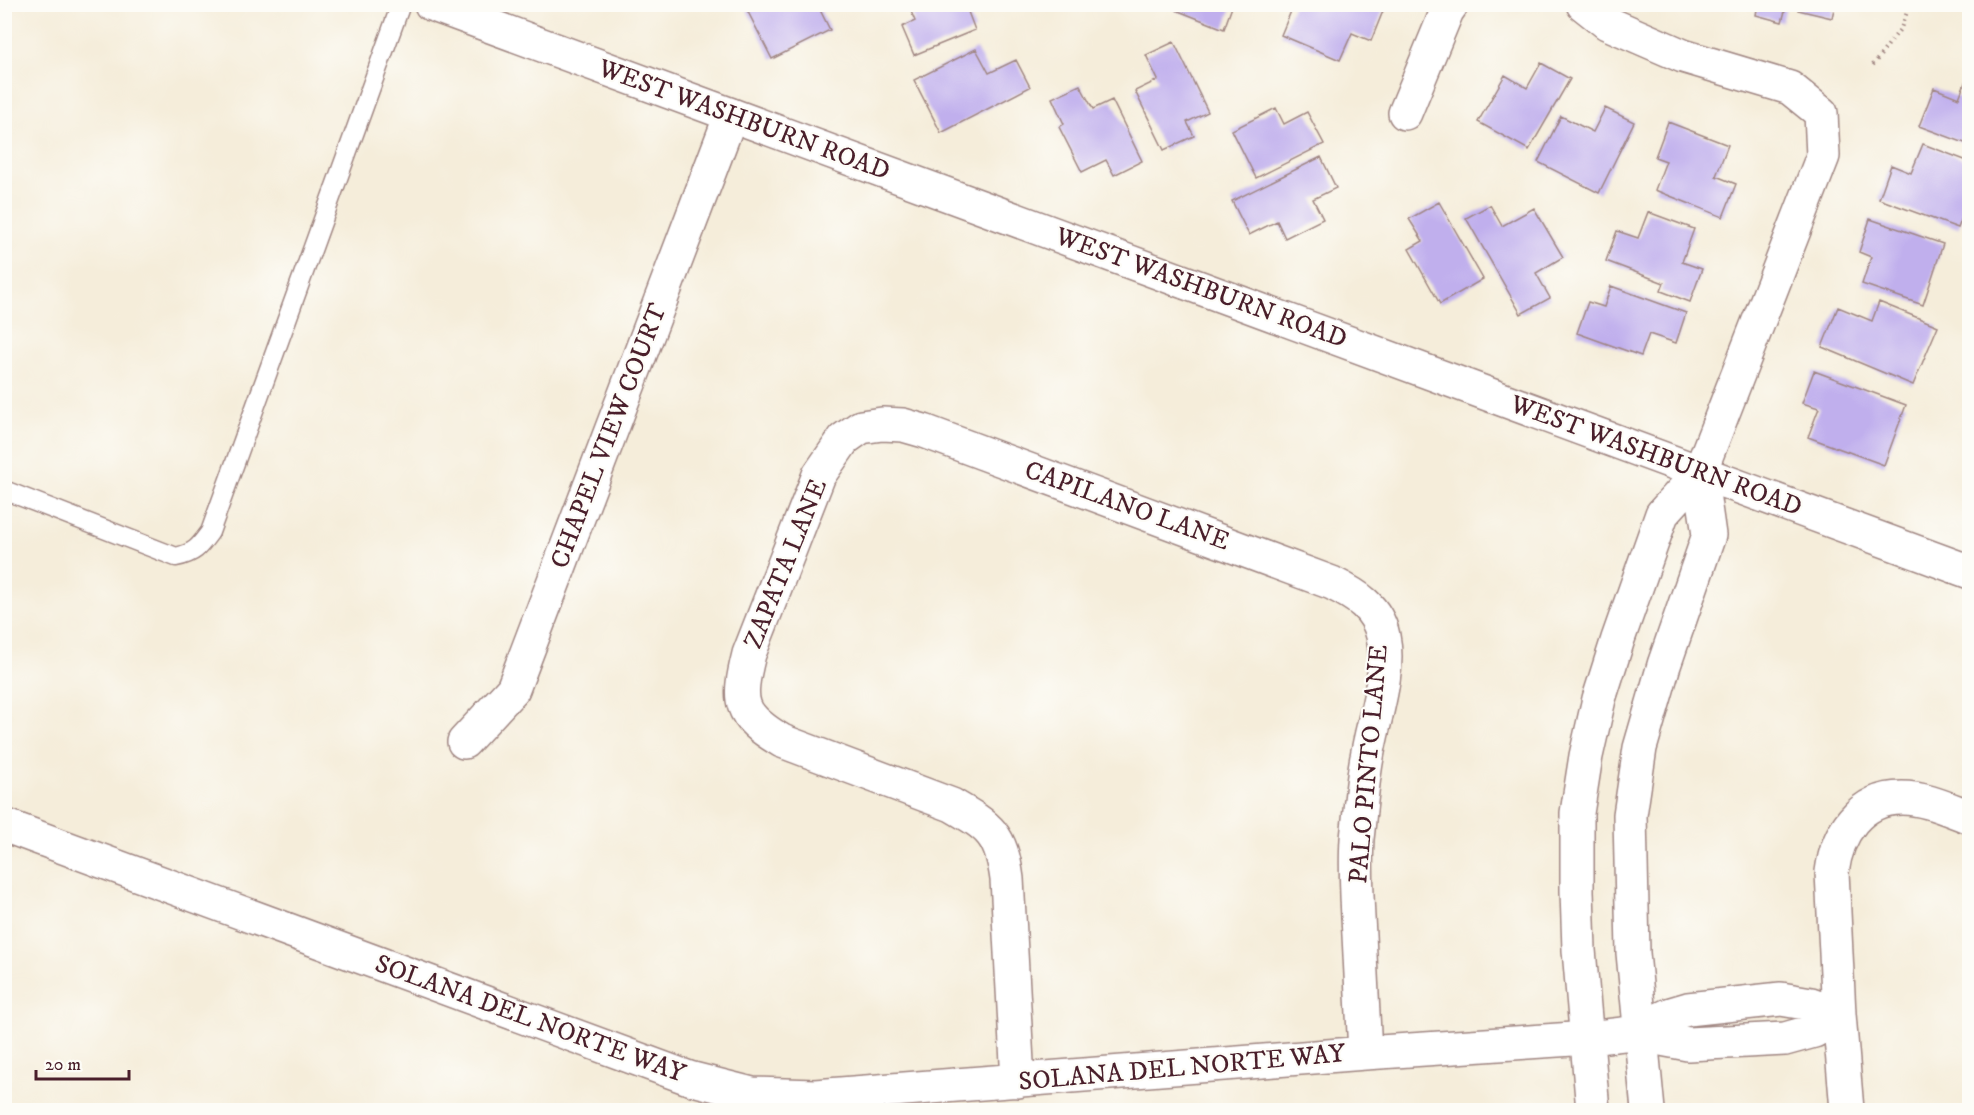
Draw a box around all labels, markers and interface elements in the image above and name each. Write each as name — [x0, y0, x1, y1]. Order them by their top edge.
street label: WEST WASHBURN ROAD — [593, 51, 894, 188]
street label: WEST WASHBURN ROAD — [1050, 219, 1351, 356]
street label: CHAPEL VIEW COURT — [543, 299, 675, 573]
street label: WEST WASHBURN ROAD — [1505, 387, 1806, 524]
street label: CAPILANO LANE — [1020, 454, 1234, 558]
street label: ZAPATA LANE — [737, 474, 835, 654]
street label: PALO PINTO LANE — [1342, 643, 1396, 885]
street label: SOLANA DEL NORTE WAY — [370, 947, 690, 1091]
street label: SOLANA DEL NORTE WAY — [1017, 1037, 1347, 1099]
scale bar — [36, 1043, 129, 1081]
text: 20 m — [45, 1054, 81, 1076]

